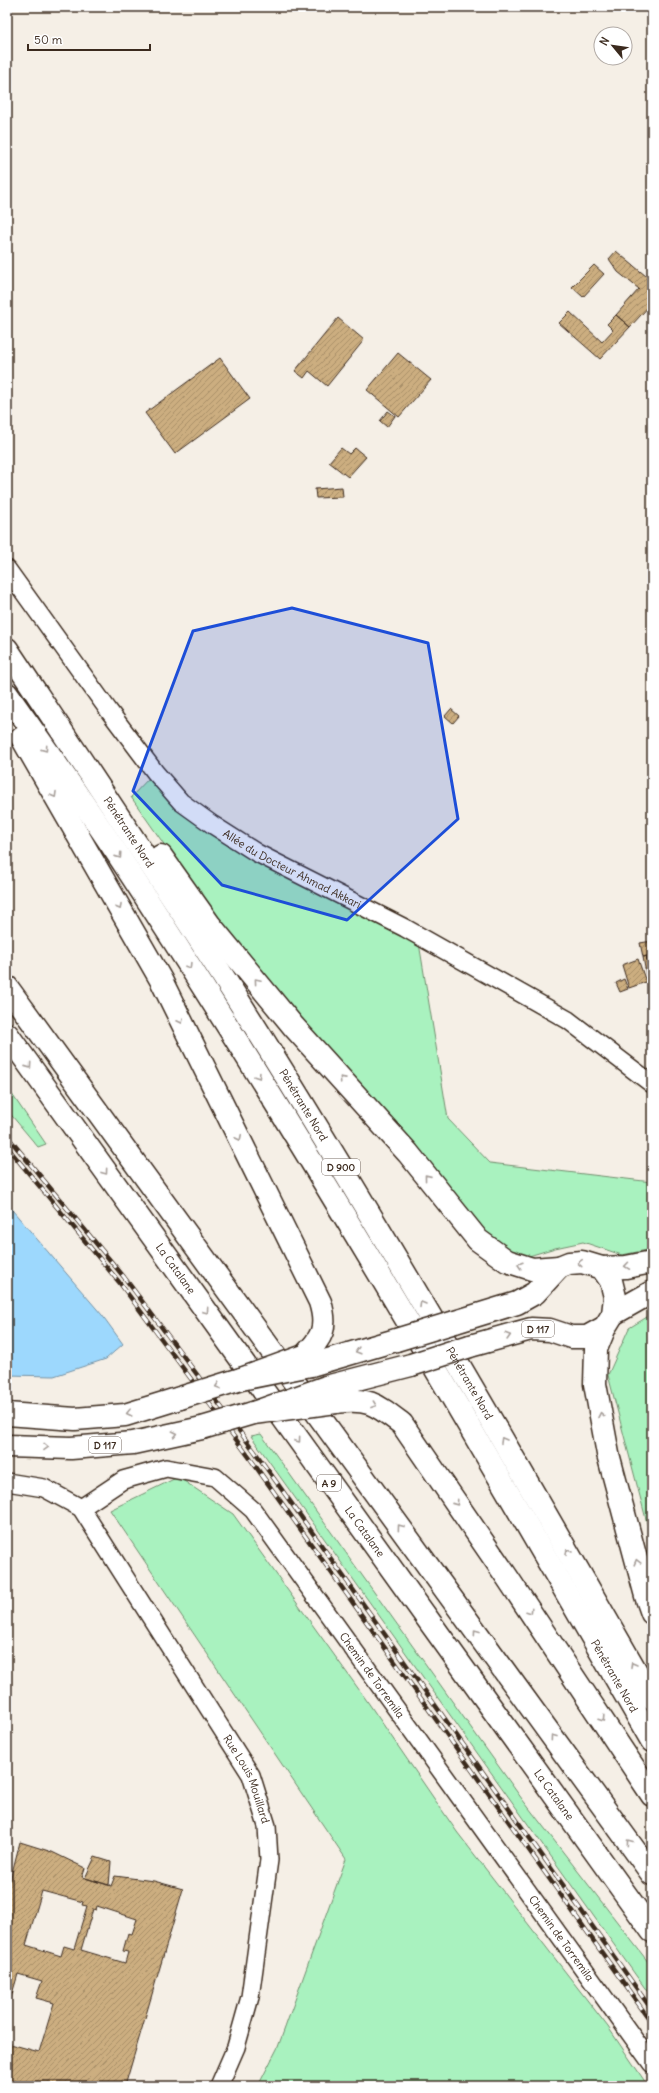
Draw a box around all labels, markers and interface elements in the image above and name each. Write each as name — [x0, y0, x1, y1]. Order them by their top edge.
scale bar — [28, 26, 150, 52]
north arrow — [593, 26, 633, 66]
text: 50 m — [34, 32, 63, 47]
text: N — [596, 34, 612, 48]
one-way arrow — [40, 745, 48, 752]
one-way arrow — [50, 791, 57, 798]
street label: Pénétrante Nord — [100, 794, 158, 871]
street label: Allée du Docteur Ahmad Akkari — [220, 826, 363, 912]
one-way arrow — [114, 852, 122, 859]
one-way arrow — [114, 903, 122, 910]
one-way arrow — [184, 961, 191, 968]
one-way arrow — [254, 979, 261, 986]
one-way arrow — [176, 1017, 184, 1025]
one-way arrow — [24, 1062, 31, 1069]
street label: Pénétrante Nord — [276, 1066, 331, 1144]
one-way arrow — [253, 1071, 260, 1078]
one-way arrow — [339, 1077, 346, 1084]
one-way arrow — [234, 1134, 242, 1141]
road number: D 900 — [322, 1159, 360, 1175]
one-way arrow — [100, 1168, 108, 1175]
one-way arrow — [425, 1175, 432, 1182]
street label: La Catalane — [153, 1240, 199, 1297]
one-way arrow — [577, 1258, 583, 1267]
one-way arrow — [517, 1261, 524, 1270]
one-way arrow — [624, 1261, 630, 1270]
one-way arrow — [420, 1301, 427, 1308]
one-way arrow — [201, 1307, 208, 1314]
road number: D 117 — [522, 1321, 554, 1337]
one-way arrow — [504, 1332, 511, 1341]
street label: Pénétrante Nord — [443, 1344, 497, 1422]
one-way arrow — [355, 1346, 362, 1355]
one-way arrow — [215, 1381, 222, 1390]
one-way arrow — [370, 1401, 377, 1409]
one-way arrow — [126, 1409, 133, 1417]
one-way arrow — [597, 1412, 605, 1419]
one-way arrow — [172, 1431, 178, 1439]
one-way arrow — [293, 1435, 300, 1442]
road number: D 117 — [89, 1437, 121, 1453]
one-way arrow — [500, 1437, 507, 1444]
one-way arrow — [43, 1443, 49, 1451]
road number: A 9 — [317, 1475, 341, 1491]
one-way arrow — [451, 1499, 458, 1506]
street label: La Catalane — [342, 1504, 388, 1560]
one-way arrow — [397, 1524, 405, 1531]
one-way arrow — [565, 1549, 572, 1556]
one-way arrow — [633, 1559, 641, 1566]
one-way arrow — [525, 1606, 532, 1613]
one-way arrow — [474, 1629, 481, 1636]
street label: Chemin de Torremila — [336, 1630, 408, 1721]
street label: Pénétrante Nord — [588, 1637, 641, 1715]
one-way arrow — [630, 1662, 637, 1669]
one-way arrow — [597, 1715, 605, 1722]
street label: Rue Louis Mouillard — [220, 1732, 273, 1825]
one-way arrow — [550, 1734, 558, 1741]
street label: La Catalane — [531, 1767, 577, 1823]
one-way arrow — [627, 1840, 634, 1847]
street label: Chemin de Torremila — [526, 1893, 597, 1984]

